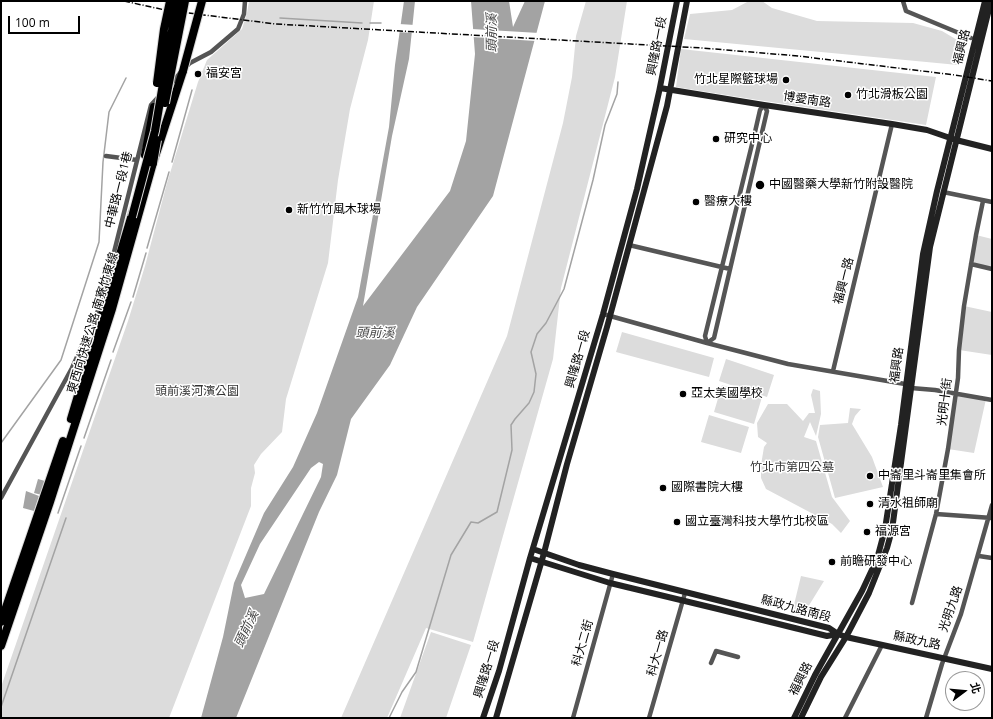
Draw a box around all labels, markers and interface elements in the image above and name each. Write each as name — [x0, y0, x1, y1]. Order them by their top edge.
scale bar — [10, 8, 82, 34]
text: 100 m — [15, 14, 50, 31]
water label: 頭前溪 — [484, 14, 500, 52]
street label: 興隆路一段 — [644, 15, 670, 77]
street label: 福興路 — [951, 28, 973, 66]
place label: 福安宮 — [206, 67, 242, 81]
marker: 福安宮 — [193, 69, 203, 79]
place label: 竹北星際籃球場 — [694, 73, 778, 87]
marker: 竹北星際籃球場 — [781, 75, 791, 85]
place label: 竹北滑板公園 — [856, 88, 928, 102]
street label: 博愛南路 — [782, 90, 832, 110]
marker: 竹北滑板公園 — [843, 90, 853, 100]
place label: 研究中心 — [724, 132, 772, 146]
marker: 研究中心 — [711, 134, 721, 144]
street label: 中華路一段1巷 — [102, 150, 136, 230]
place label: 中國醫藥大學新竹附設醫院 — [769, 178, 913, 192]
marker: 中國醫藥大學新竹附設醫院 — [754, 179, 766, 191]
place label: 醫療大樓 — [704, 195, 752, 209]
marker: 醫療大樓 — [691, 197, 701, 207]
place label: 新竹竹風木球場 — [297, 203, 381, 217]
marker: 新竹竹風木球場 — [284, 205, 294, 215]
street label: 東西向快速公路 南寮竹東線 — [65, 251, 121, 395]
street label: 福興一路 — [831, 256, 857, 306]
water label: 頭前溪 — [356, 325, 394, 341]
street label: 興隆路一段 — [563, 328, 593, 390]
street label: 福興路 — [887, 346, 907, 384]
street label: 光明十街 — [935, 377, 955, 427]
park label: 頭前溪河濱公園 — [155, 385, 239, 399]
place label: 亞太美國學校 — [691, 387, 763, 401]
marker: 亞太美國學校 — [678, 389, 688, 399]
park label: 竹北市第四公墓 — [750, 461, 834, 475]
place label: 中崙里斗崙里集會所 — [878, 469, 986, 483]
marker: 中崙里斗崙里集會所 — [865, 471, 875, 481]
place label: 國際書院大樓 — [671, 481, 743, 495]
marker: 國際書院大樓 — [658, 483, 668, 493]
place label: 清水祖師廟 — [878, 497, 938, 511]
marker: 清水祖師廟 — [865, 499, 875, 509]
place label: 國立臺灣科技大學竹北校區 — [685, 515, 829, 529]
marker: 國立臺灣科技大學竹北校區 — [672, 517, 682, 527]
place label: 福源宮 — [875, 525, 911, 539]
marker: 福源宮 — [862, 527, 872, 537]
place label: 前瞻研發中心 — [840, 555, 912, 569]
marker: 前瞻研發中心 — [827, 557, 837, 567]
street label: 光明九路 — [936, 584, 966, 634]
street label: 縣政九路南段 — [759, 593, 833, 625]
water label: 頭前溪 — [232, 608, 262, 650]
street label: 科大二街 — [569, 618, 597, 668]
street label: 科大一路 — [644, 628, 672, 678]
street label: 縣政九路 — [892, 629, 942, 653]
street label: 興隆路一段 — [471, 638, 503, 700]
street label: 福興路 — [786, 660, 816, 698]
north arrow — [945, 671, 985, 711]
text: 北 — [967, 680, 985, 695]

